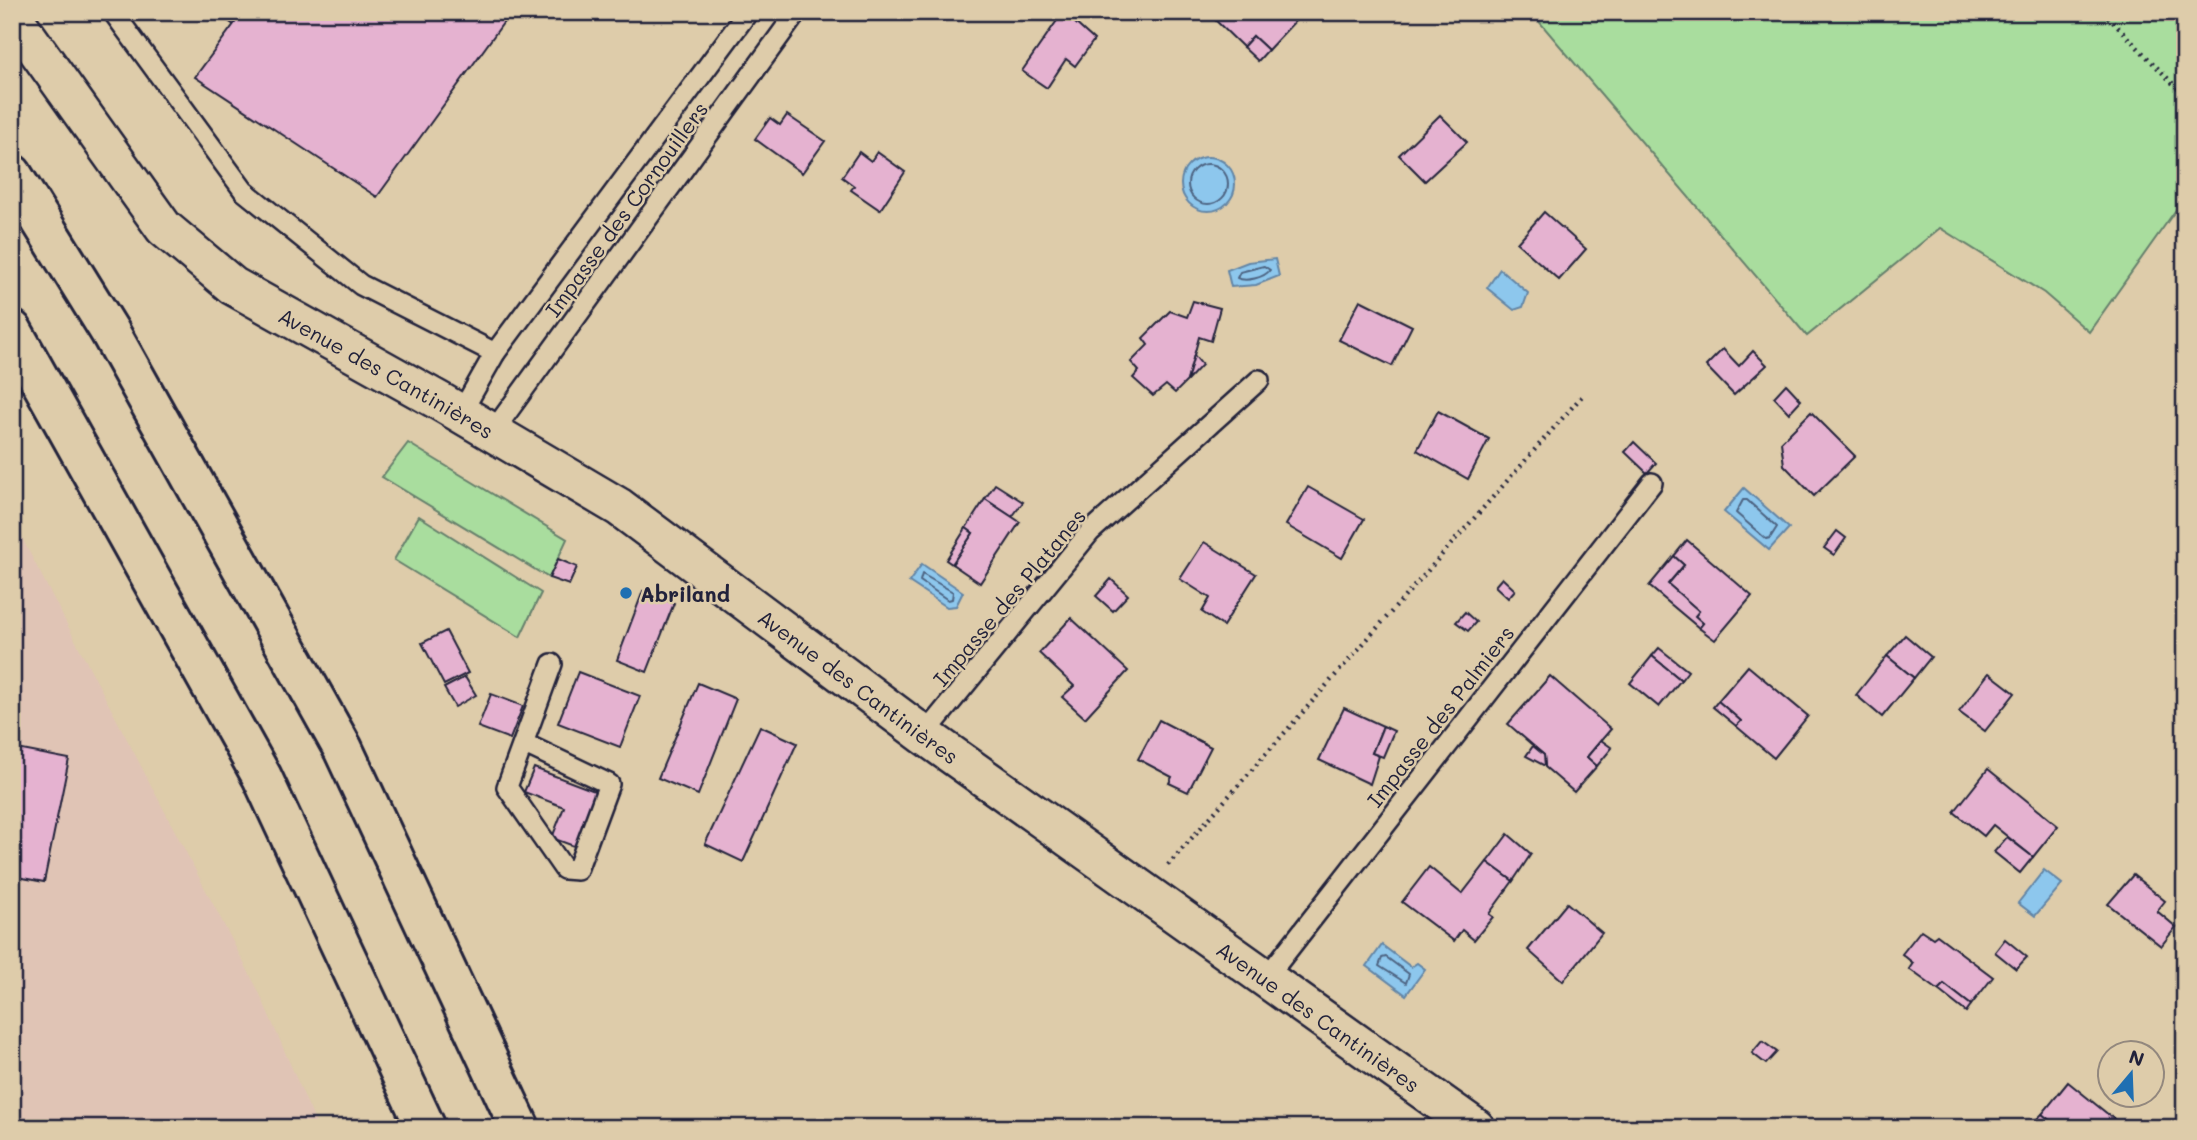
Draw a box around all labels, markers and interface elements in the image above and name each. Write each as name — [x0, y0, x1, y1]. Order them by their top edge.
street label: Impasse des Cornouillers — [539, 96, 713, 322]
street label: Avenue des Cantinières — [274, 301, 499, 444]
street label: Impasse des Platanes — [927, 503, 1091, 691]
place label: Abriland — [640, 580, 730, 607]
marker: Abriland — [618, 585, 634, 601]
street label: Avenue des Cantinières — [753, 603, 964, 769]
street label: Impasse des Palmiers — [1361, 620, 1519, 812]
street label: Avenue des Cantinières — [1212, 935, 1426, 1097]
north arrow — [2096, 1038, 2166, 1108]
text: N — [2126, 1043, 2148, 1072]

